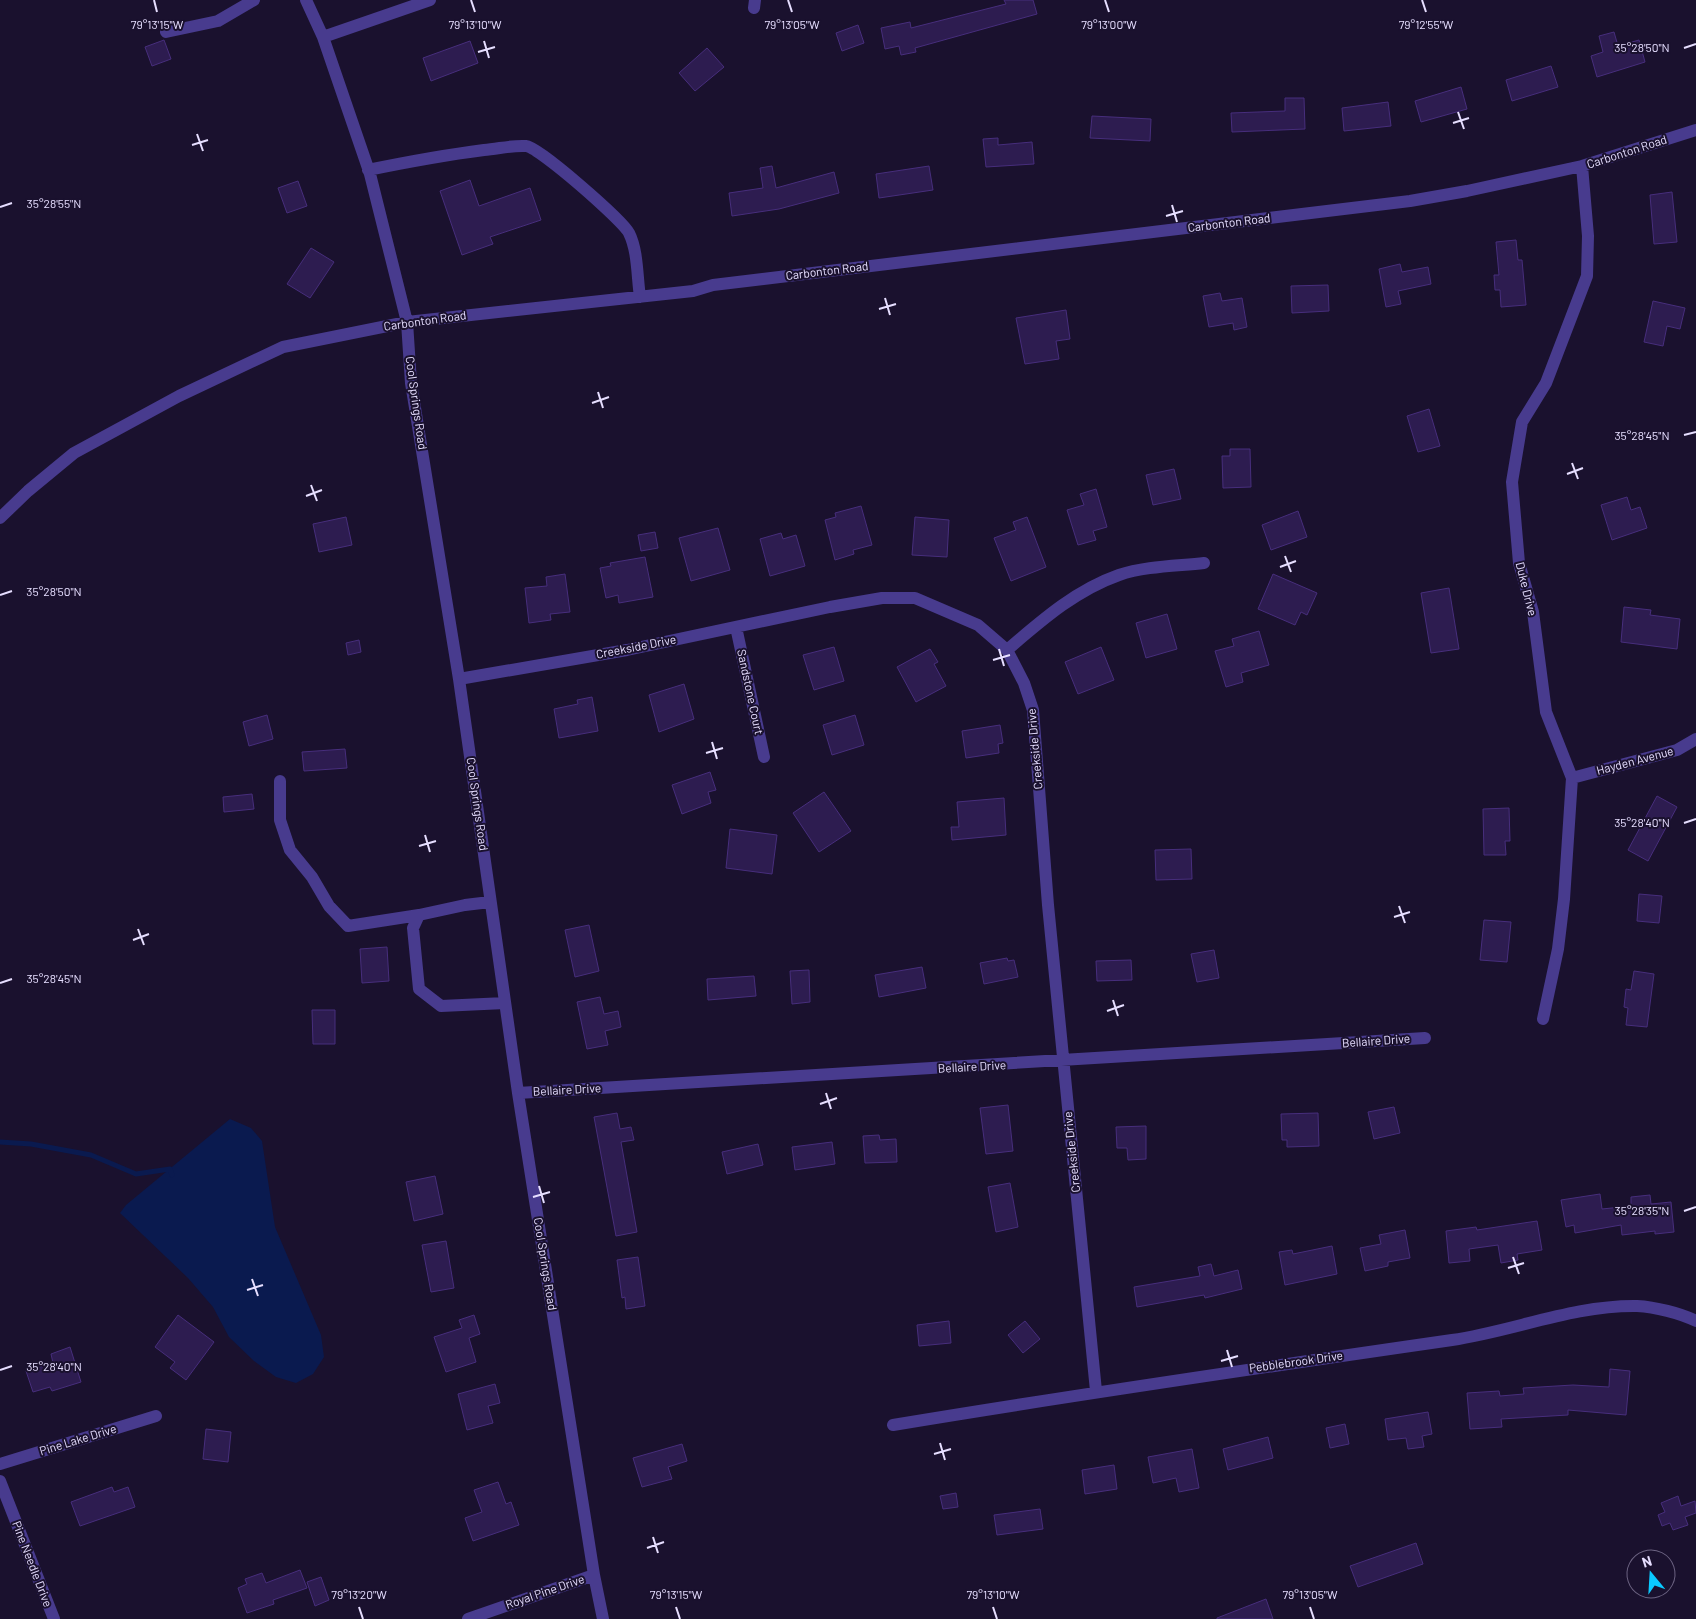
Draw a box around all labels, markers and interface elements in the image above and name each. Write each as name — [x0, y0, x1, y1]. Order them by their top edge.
text: 79°13'15"W — [131, 17, 184, 31]
text: 79°13'10"W — [448, 17, 502, 31]
text: 79°13'05"W — [764, 17, 820, 31]
text: 79°13'00"W — [1081, 17, 1137, 31]
text: 79°12'55"W — [1399, 17, 1454, 31]
text: 35°28'50"N — [1614, 40, 1670, 54]
street label: Carbonton Road — [1585, 132, 1668, 171]
text: 35°28'55"N — [27, 196, 81, 210]
street label: Carbonton Road — [1187, 210, 1271, 234]
street label: Carbonton Road — [785, 258, 869, 282]
street label: Carbonton Road — [383, 307, 467, 333]
street label: Cool Springs Road — [404, 355, 430, 450]
text: 35°28'45"N — [1614, 428, 1670, 442]
street label: Duke Drive — [1514, 560, 1540, 617]
text: 35°28'50"N — [26, 584, 82, 598]
street label: Creekside Drive — [595, 631, 677, 661]
street label: Sandstone Court — [735, 648, 767, 736]
street label: Creekside Drive — [1023, 708, 1045, 790]
street label: Hayden Avenue — [1595, 743, 1675, 777]
street label: Cool Springs Road — [465, 756, 491, 851]
text: 35°28'40"N — [1614, 815, 1670, 829]
text: 35°28'45"N — [26, 971, 82, 985]
street label: Bellaire Drive — [1341, 1031, 1411, 1049]
street label: Bellaire Drive — [937, 1057, 1007, 1075]
street label: Bellaire Drive — [532, 1080, 602, 1098]
street label: Creekside Drive — [1060, 1111, 1082, 1193]
text: 35°28'35"N — [1615, 1203, 1669, 1217]
street label: Cool Springs Road — [532, 1216, 560, 1311]
street label: Pebblebrook Drive — [1248, 1347, 1344, 1375]
text: 35°28'40"N — [26, 1359, 82, 1373]
street label: Pine Lake Drive — [38, 1421, 118, 1457]
street label: Pine Needle Drive — [10, 1519, 56, 1609]
north arrow — [1626, 1549, 1676, 1599]
text: N — [1640, 1552, 1654, 1571]
street label: Royal Pine Drive — [503, 1571, 586, 1611]
text: 79°13'20"W — [331, 1587, 387, 1601]
text: 79°13'15"W — [650, 1587, 703, 1601]
text: 79°13'10"W — [966, 1587, 1020, 1601]
text: 79°13'05"W — [1282, 1587, 1338, 1601]

